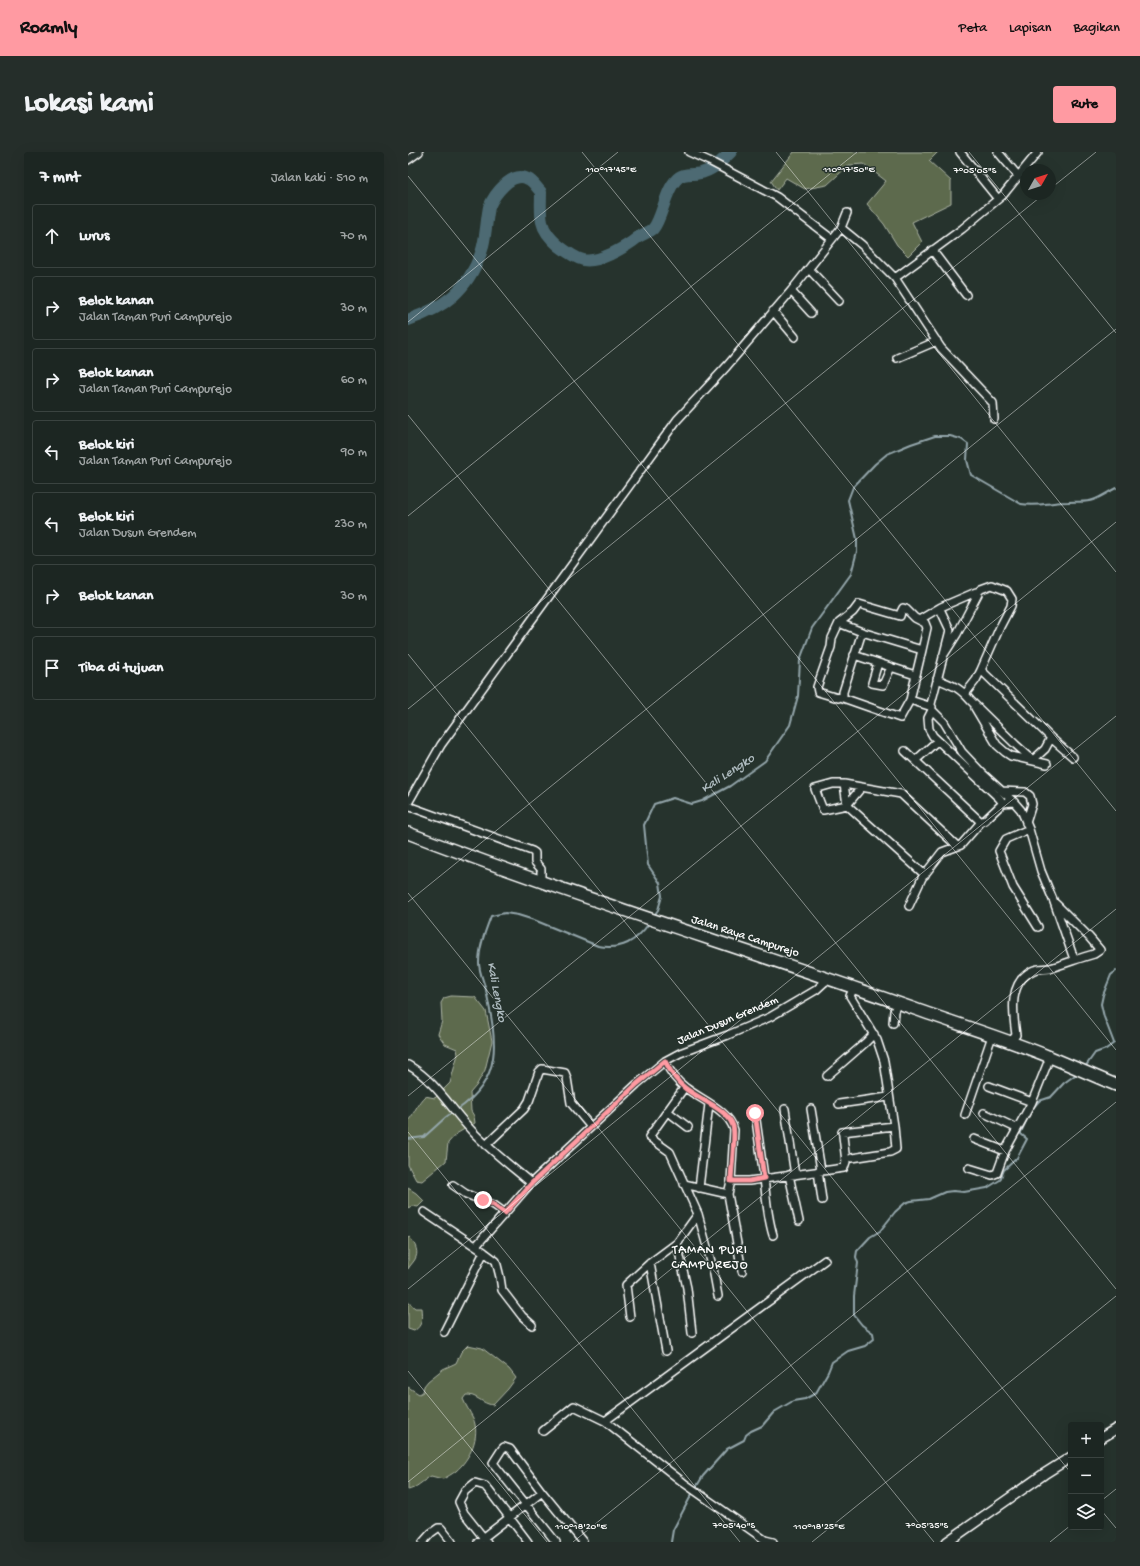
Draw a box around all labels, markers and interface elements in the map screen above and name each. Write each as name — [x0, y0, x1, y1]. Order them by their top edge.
text: Roamly — [20, 17, 77, 40]
text: Peta — [959, 20, 987, 37]
text: Lapisan — [1009, 20, 1051, 37]
text: Bagikan — [1073, 20, 1120, 37]
button: Rute — [1053, 86, 1116, 123]
text: Lokasi kami — [24, 88, 154, 121]
text: 110°17'45"E — [585, 164, 637, 176]
text: 110°17'50"E — [822, 164, 875, 176]
north arrow — [1020, 164, 1056, 200]
text: 7°05'05"S — [953, 165, 997, 177]
text: 7 mnt — [40, 168, 80, 188]
text: Jalan kaki · 510 m — [271, 171, 368, 186]
icon: ahead — [41, 225, 63, 247]
text: Lurus — [79, 227, 109, 245]
text: 70 m — [341, 229, 367, 244]
text: Belok kanan — [79, 292, 153, 310]
icon: right — [41, 297, 63, 319]
text: 30 m — [341, 301, 367, 316]
text: Jalan Taman Puri Campurejo — [79, 310, 232, 325]
text: Belok kanan — [79, 364, 153, 382]
icon: right — [41, 369, 63, 391]
text: 60 m — [341, 373, 367, 388]
text: Jalan Taman Puri Campurejo — [79, 382, 232, 397]
text: Belok kiri — [79, 436, 134, 454]
icon: left — [41, 441, 63, 463]
text: 90 m — [341, 445, 367, 460]
text: Jalan Taman Puri Campurejo — [79, 454, 232, 469]
text: Belok kiri — [79, 508, 134, 526]
icon: left — [41, 513, 63, 535]
text: 230 m — [334, 517, 367, 532]
text: Jalan Dusun Grendem — [79, 526, 196, 541]
icon: right — [41, 585, 63, 607]
text: Belok kanan — [79, 587, 153, 605]
text: 30 m — [341, 589, 367, 604]
icon: arrive — [41, 657, 63, 679]
text: Tiba di tujuan — [79, 659, 163, 677]
water label: Kali Lengko — [698, 750, 759, 797]
street label: Jalan Raya Campurejo — [689, 913, 801, 961]
water label: Kali Lengko — [483, 961, 509, 1024]
street label: Jalan Dusun Grendem — [675, 993, 781, 1049]
route start — [746, 1104, 764, 1122]
route end — [474, 1191, 492, 1209]
district label: TAMAN PURI CAMPUREJO — [671, 1243, 749, 1273]
map controls — [1068, 1422, 1104, 1530]
button: + — [1068, 1422, 1104, 1458]
button: − — [1068, 1458, 1104, 1494]
button: layers — [1068, 1494, 1104, 1530]
text: 7°05'40"S — [712, 1520, 756, 1532]
text: 7°05'35"S — [905, 1520, 949, 1532]
text: 110°18'20"E — [554, 1521, 607, 1533]
text: 110°18'25"E — [793, 1521, 845, 1533]

